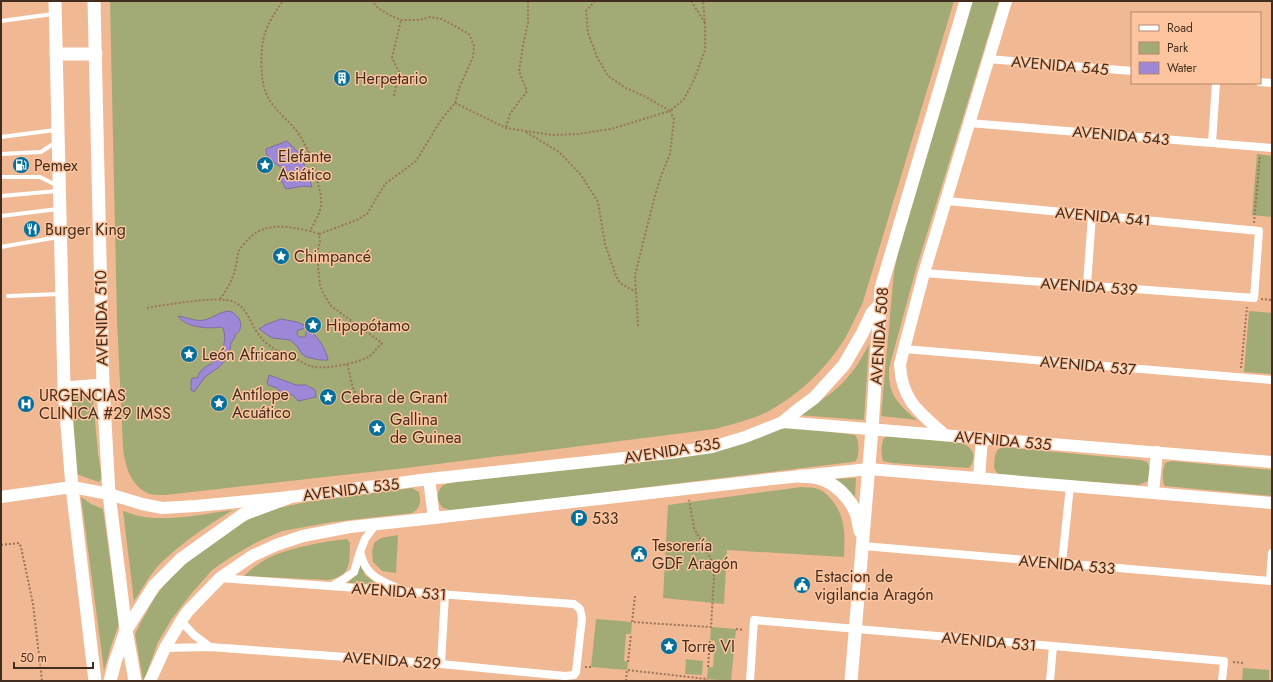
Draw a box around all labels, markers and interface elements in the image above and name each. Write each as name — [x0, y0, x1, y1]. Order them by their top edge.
legend — [1131, 12, 1261, 84]
text: Road — [1167, 19, 1193, 37]
text: Park — [1167, 39, 1189, 57]
street label: AVENIDA 545 — [1010, 50, 1110, 81]
text: Water — [1167, 59, 1198, 77]
place label: Herpetario — [355, 67, 428, 90]
building icon: Herpetario — [332, 68, 352, 88]
street label: AVENIDA 543 — [1071, 120, 1171, 151]
place label: Elefante Asiático — [278, 145, 332, 186]
place label: Pemex — [34, 154, 78, 177]
fuel station icon: Pemex — [11, 155, 31, 175]
place icon: Elefante Asiático — [255, 155, 275, 175]
street label: AVENIDA 541 — [1054, 201, 1152, 232]
place label: Burger King — [45, 218, 126, 241]
restaurant icon: Burger King — [22, 219, 42, 239]
place label: Chimpancé — [294, 245, 371, 268]
place icon: Chimpancé — [271, 246, 291, 266]
street label: AVENIDA 510 — [89, 270, 114, 366]
street label: AVENIDA 539 — [1040, 272, 1138, 301]
street label: AVENIDA 508 — [865, 286, 894, 386]
place label: Hipopótamo — [326, 314, 410, 337]
place icon: Hipopótamo — [303, 315, 323, 335]
place label: León Africano — [202, 343, 297, 366]
place icon: León Africano — [179, 344, 199, 364]
street label: AVENIDA 537 — [1039, 350, 1138, 381]
place label: Antílope Acuático — [232, 383, 291, 424]
place label: URGENCIAS CLINICA #29 IMSS — [39, 384, 171, 425]
place label: Cebra de Grant — [341, 386, 447, 409]
place icon: Cebra de Grant — [318, 387, 338, 407]
place icon: Antílope Acuático — [209, 393, 229, 413]
hospital icon: URGENCIAS CLINICA #29 IMSS — [16, 394, 36, 414]
place label: Gallina de Guinea — [390, 408, 461, 449]
place icon: Gallina de Guinea — [367, 418, 387, 438]
street label: AVENIDA 535 — [954, 425, 1052, 456]
street label: AVENIDA 535 — [622, 432, 722, 469]
street label: AVENIDA 535 — [301, 472, 401, 507]
place label: 533 — [592, 507, 619, 530]
parking icon: 533 — [569, 508, 589, 528]
place label: Tesorería GDF Aragón — [652, 534, 738, 575]
public building icon: Tesorería GDF Aragón — [629, 544, 649, 564]
street label: AVENIDA 533 — [1018, 549, 1116, 580]
place label: Estacion de vigilancia Aragón — [815, 565, 934, 606]
public building icon: Estacion de vigilancia Aragón — [792, 575, 812, 595]
street label: AVENIDA 531 — [351, 577, 447, 606]
street label: AVENIDA 531 — [940, 626, 1037, 657]
place label: Torre VI — [682, 635, 735, 658]
place icon: Torre VI — [659, 636, 679, 656]
scale bar — [14, 644, 93, 670]
street label: AVENIDA 529 — [342, 646, 442, 675]
text: 50 m — [20, 649, 47, 667]

